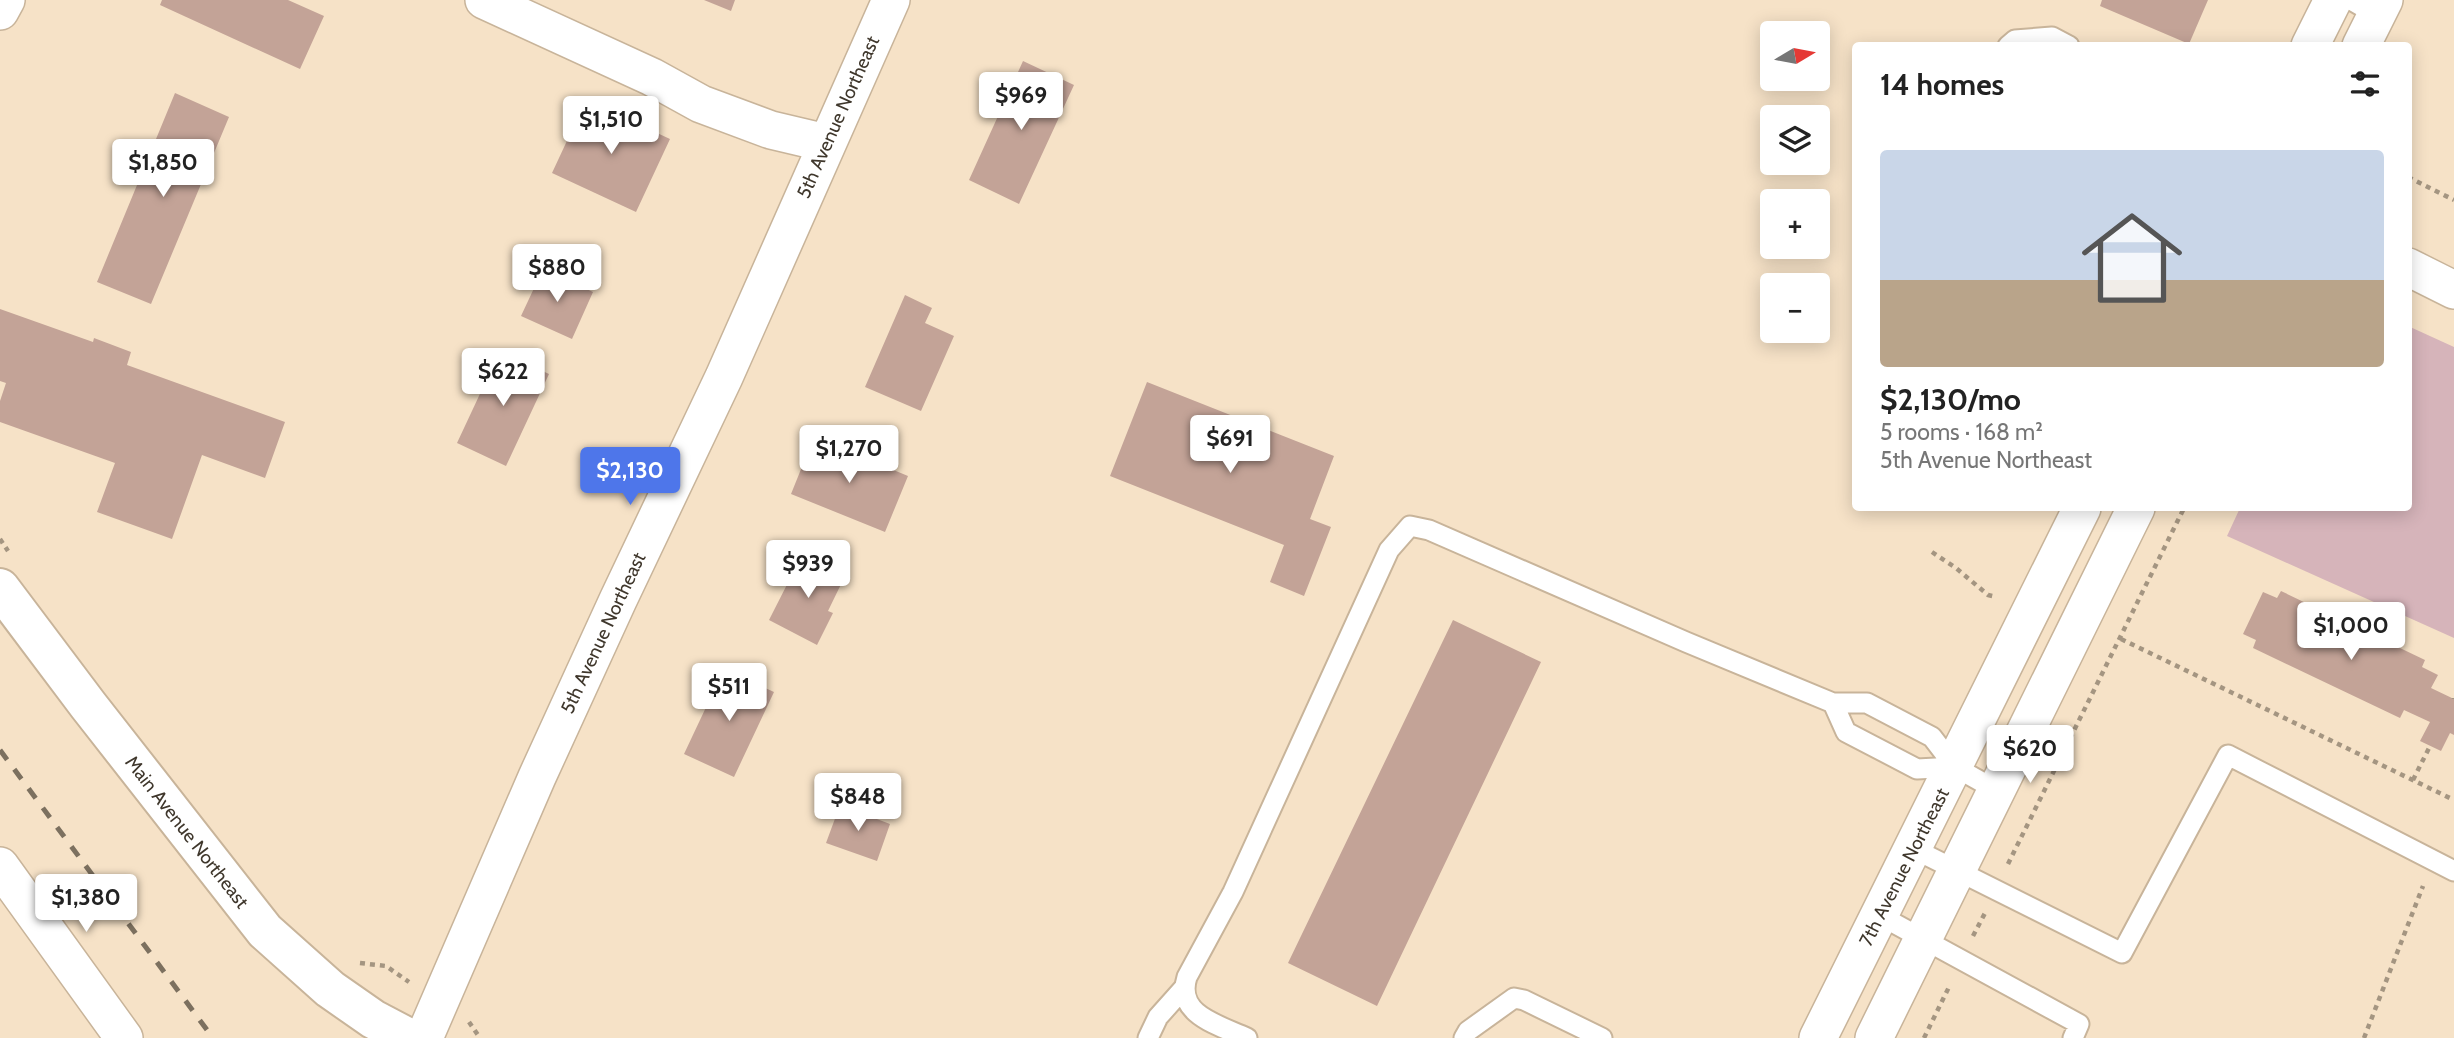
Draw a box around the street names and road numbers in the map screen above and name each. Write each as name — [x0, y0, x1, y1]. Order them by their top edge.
street label: 5th Avenue Northeast — [792, 32, 884, 202]
street label: 5th Avenue Northeast — [556, 548, 651, 717]
street label: Main Avenue Northeast — [120, 751, 254, 913]
street label: 7th Avenue Northeast — [1854, 784, 1954, 950]

